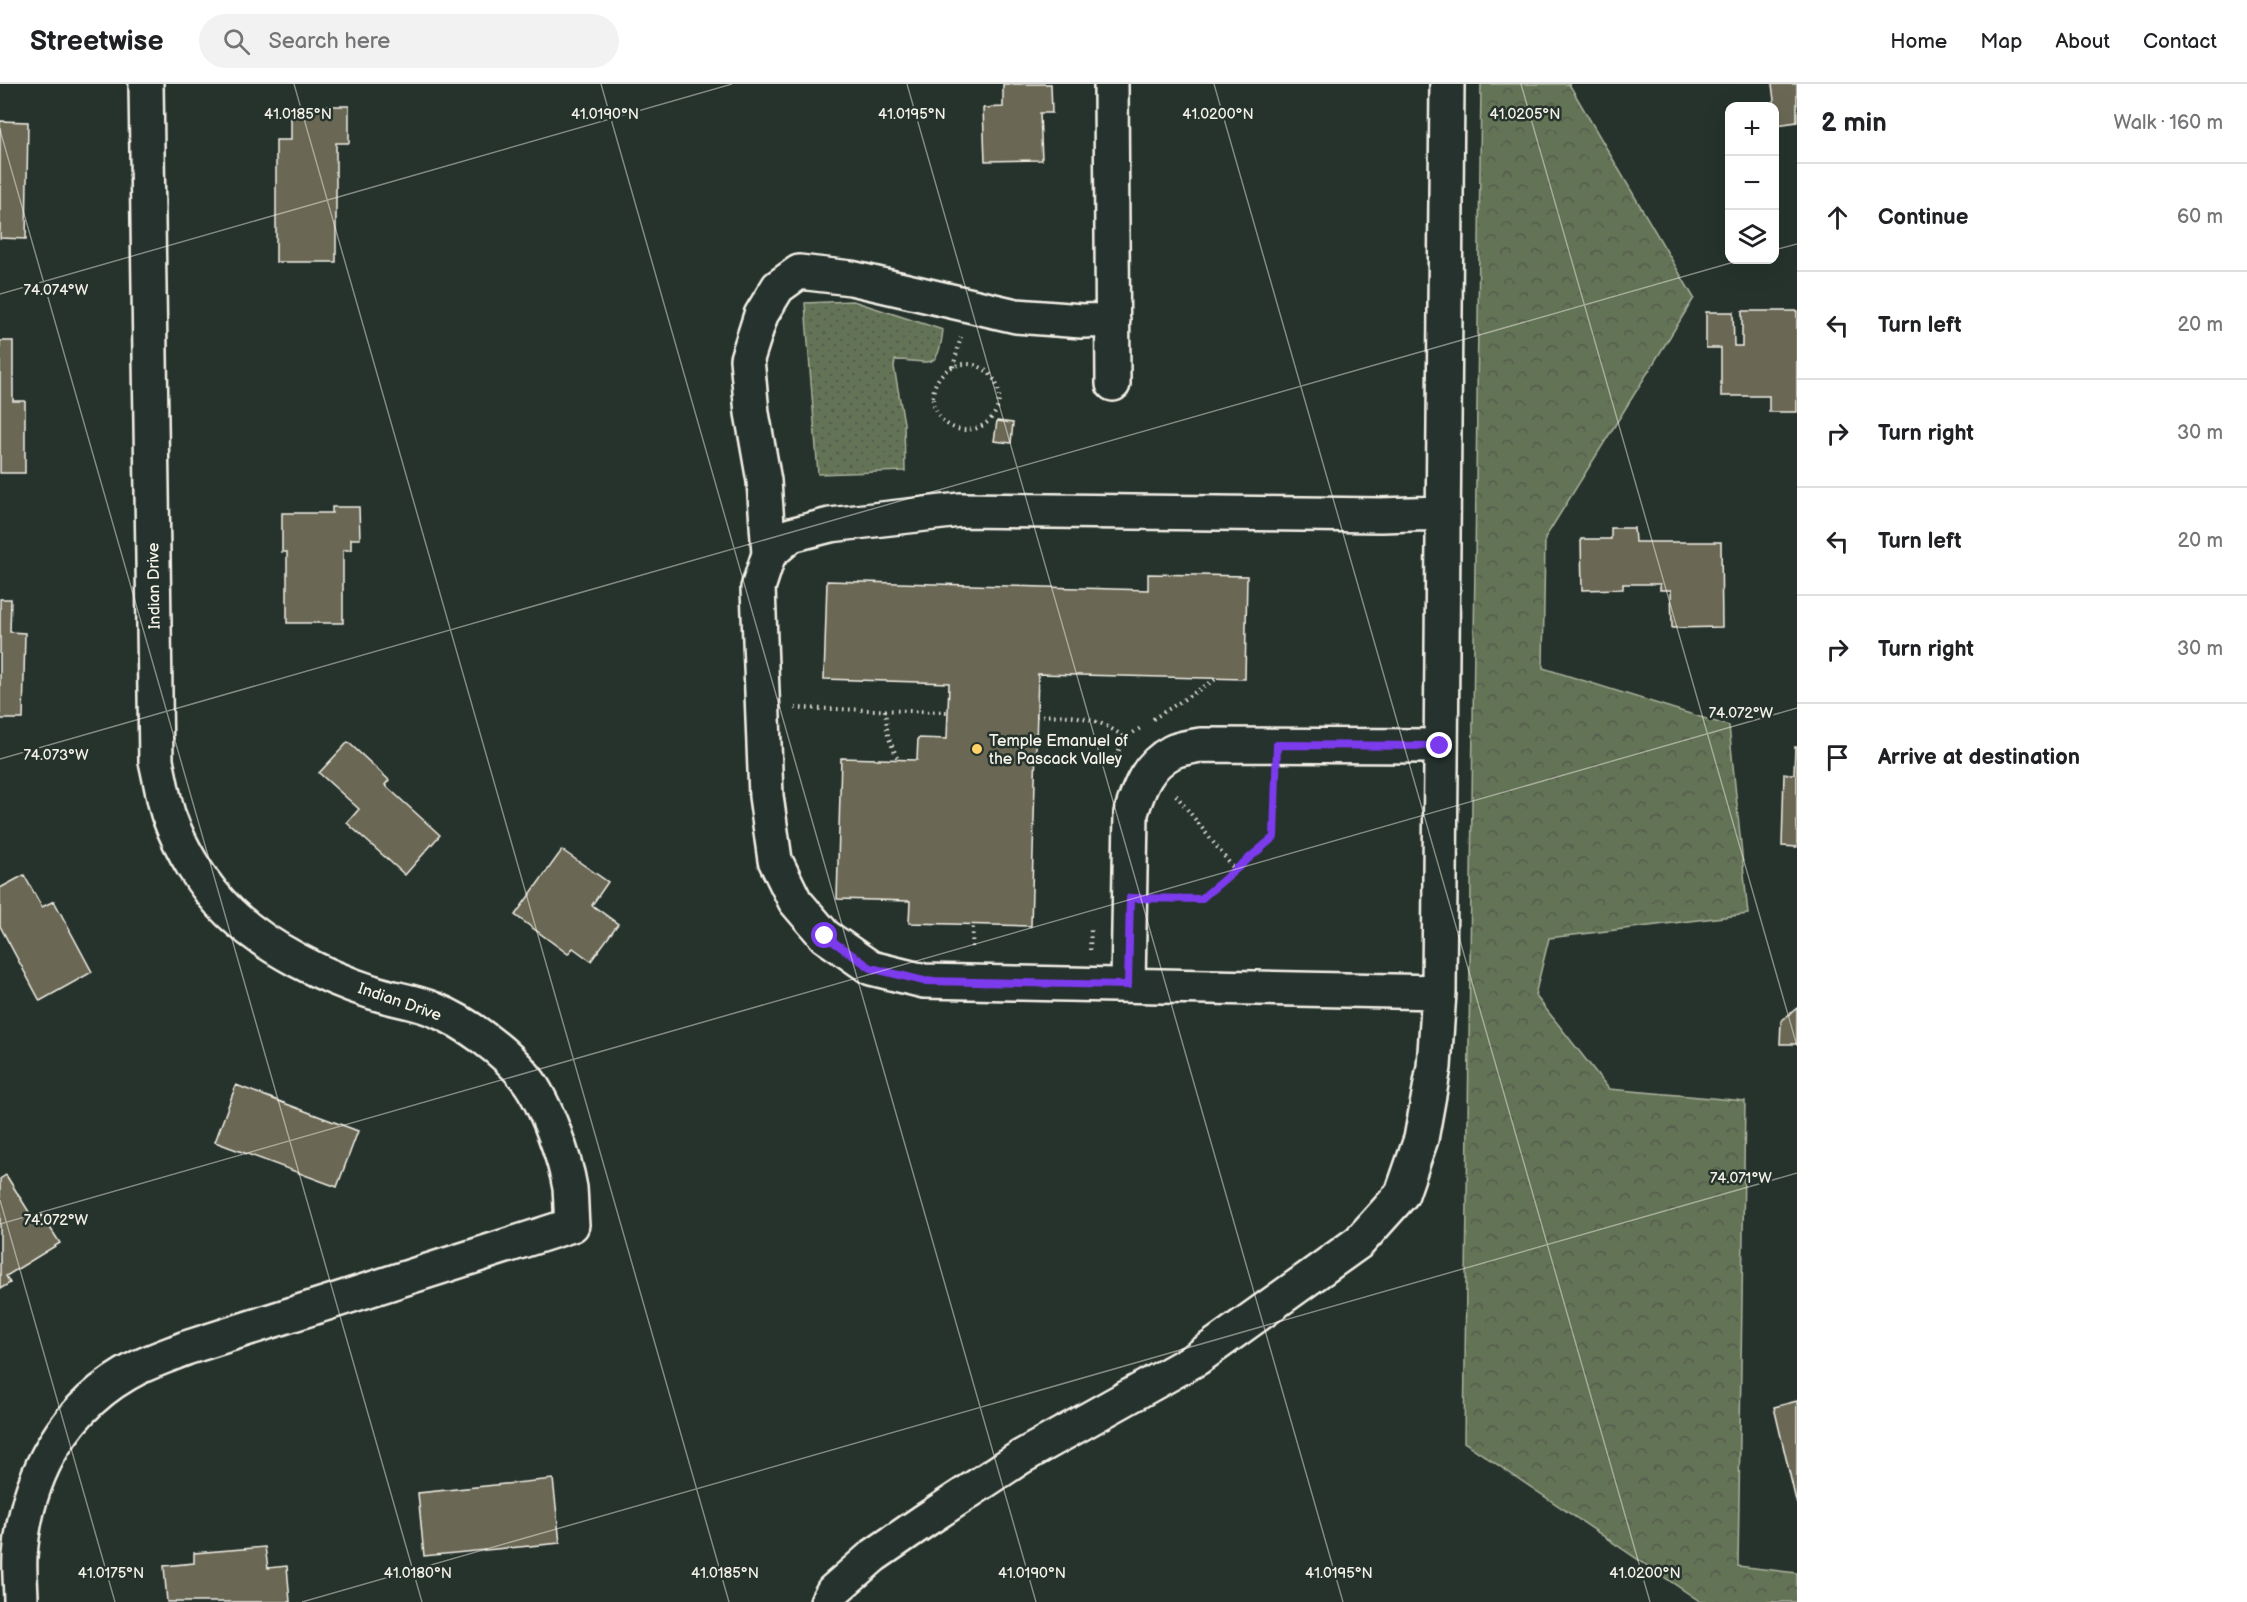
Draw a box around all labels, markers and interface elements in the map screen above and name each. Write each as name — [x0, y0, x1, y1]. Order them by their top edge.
search box — [199, 14, 619, 68]
text: Streetwise — [30, 25, 163, 58]
icon: search — [220, 25, 253, 58]
text: Search here — [268, 28, 390, 55]
text: Home — [1890, 29, 1947, 54]
text: Map — [1980, 29, 2022, 54]
text: About — [2055, 29, 2110, 54]
text: Contact — [2143, 29, 2217, 54]
map controls — [1725, 102, 1779, 264]
button: + — [1725, 102, 1779, 156]
text: 41.0185°N — [264, 105, 332, 124]
text: 41.0190°N — [571, 105, 639, 124]
text: 41.0195°N — [878, 105, 946, 124]
text: 41.0200°N — [1182, 105, 1254, 124]
text: 41.0205°N — [1490, 105, 1560, 124]
text: 2 min — [1821, 108, 1887, 139]
text: Walk · 160 m — [2114, 111, 2223, 135]
button: − — [1725, 156, 1779, 210]
icon: ahead — [1821, 201, 1854, 234]
text: Continue — [1878, 204, 1968, 231]
text: 60 m — [2177, 205, 2223, 229]
button: layers — [1725, 210, 1779, 264]
text: 74.074°W — [24, 281, 89, 300]
icon: left — [1821, 309, 1854, 342]
text: Turn left — [1878, 312, 1962, 339]
text: 20 m — [2178, 313, 2223, 337]
icon: right — [1821, 417, 1854, 450]
text: Turn right — [1878, 420, 1974, 447]
text: 30 m — [2177, 421, 2223, 445]
icon: left — [1821, 525, 1854, 558]
text: Turn left — [1878, 528, 1962, 555]
text: 20 m — [2178, 529, 2223, 553]
street label: Indian Drive — [144, 542, 165, 630]
icon: right — [1821, 633, 1854, 666]
text: Turn right — [1878, 636, 1974, 663]
text: 30 m — [2177, 637, 2223, 661]
text: 74.072°W — [1709, 704, 1774, 723]
place label: Temple Emanuel of the Pascack Valley — [989, 732, 1128, 769]
route end — [1426, 732, 1452, 758]
icon: arrive — [1821, 741, 1854, 774]
marker: Temple Emanuel of the Pascack Valley — [970, 742, 984, 756]
text: Arrive at destination — [1878, 744, 2080, 771]
text: 74.073°W — [23, 746, 89, 765]
route start — [811, 922, 837, 948]
street label: Indian Drive — [355, 979, 444, 1026]
text: 74.071°W — [1710, 1169, 1772, 1188]
text: 74.072°W — [24, 1211, 89, 1230]
text: 41.0175°N — [78, 1564, 144, 1583]
text: 41.0180°N — [384, 1564, 452, 1583]
text: 41.0185°N — [691, 1564, 759, 1583]
text: 41.0190°N — [998, 1564, 1066, 1583]
text: 41.0195°N — [1305, 1564, 1373, 1583]
text: 41.0200°N — [1609, 1564, 1681, 1583]

